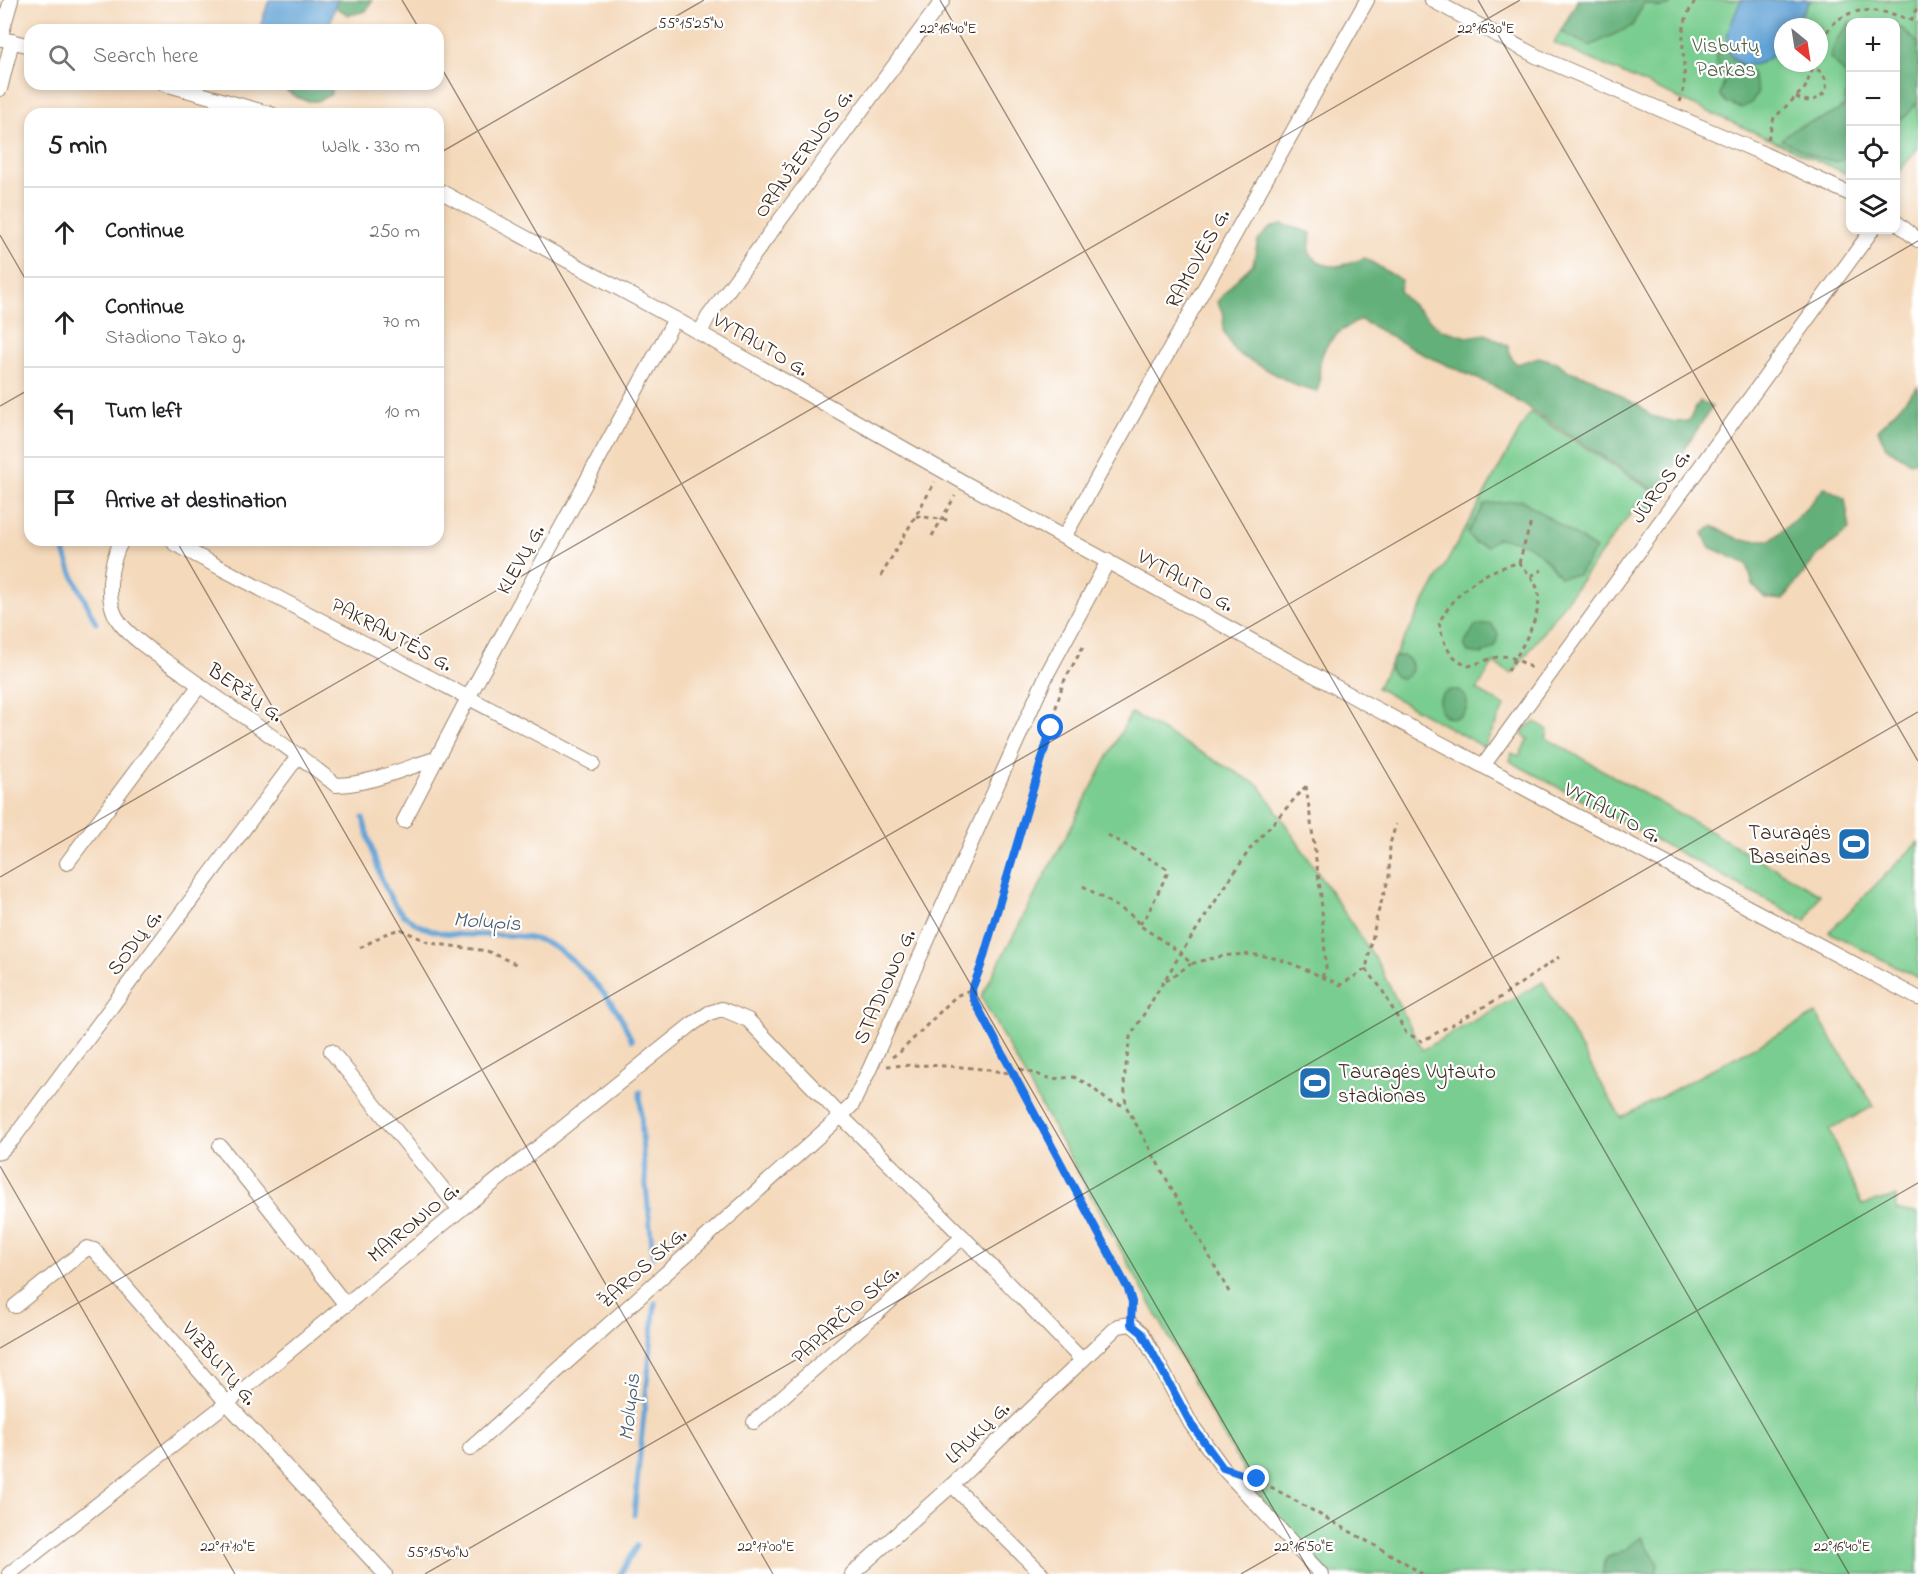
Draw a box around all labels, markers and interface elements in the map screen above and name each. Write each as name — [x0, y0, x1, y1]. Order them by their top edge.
text: 55°15'25"N — [658, 13, 724, 35]
text: 22°16'40"E — [919, 18, 977, 40]
text: 22°16'30"E — [1457, 18, 1515, 40]
north arrow — [1774, 18, 1828, 72]
map controls — [1846, 18, 1900, 234]
button: + — [1846, 18, 1900, 72]
search box — [24, 24, 444, 90]
park label: Visbutų Parkas — [1691, 32, 1760, 86]
icon: search — [45, 41, 78, 74]
text: Search here — [93, 41, 198, 73]
button: − — [1846, 72, 1900, 126]
street label: ORANŽERIJOS G. — [748, 84, 862, 225]
button: locate — [1846, 126, 1900, 180]
text: 5 min — [48, 128, 107, 166]
text: Walk · 330 m — [322, 133, 420, 162]
button: layers — [1846, 180, 1900, 234]
street label: RAMOVĖS G. — [1159, 204, 1239, 314]
icon: ahead — [48, 216, 81, 249]
text: Continue — [105, 216, 184, 248]
text: 250 m — [369, 218, 420, 247]
text: Continue — [105, 292, 184, 324]
icon: ahead — [48, 306, 81, 339]
street label: VYTAUTO G. — [706, 306, 814, 385]
text: 70 m — [383, 308, 420, 337]
text: Stadiono Tako g. — [105, 324, 245, 353]
icon: left — [48, 396, 81, 429]
text: Turn left — [105, 396, 182, 428]
text: 10 m — [384, 398, 420, 427]
street label: JŪROS G. — [1624, 444, 1699, 531]
icon: arrive — [48, 486, 81, 519]
text: Arrive at destination — [105, 486, 287, 518]
street label: KLEVŲ G. — [490, 519, 553, 601]
street label: VYTAUTO G. — [1130, 542, 1239, 621]
street label: PAKRANTĖS G. — [325, 591, 457, 680]
street label: BERŽŲ G. — [200, 656, 289, 731]
route start — [1037, 714, 1063, 740]
street label: VYTAUTO G. — [1557, 775, 1666, 852]
place label: Tauragės Baseinas — [1748, 819, 1831, 873]
sports icon: Tauragės Baseinas — [1836, 826, 1872, 862]
street label: SODŲ G. — [101, 904, 170, 982]
water label: Molupis — [452, 905, 522, 941]
street label: STADIONO G. — [847, 924, 925, 1049]
place label: Tauragės Vytauto stadionas — [1338, 1058, 1496, 1112]
sports icon: Tauragės Vytauto stadionas — [1297, 1065, 1333, 1101]
street label: MAIRONIO G. — [362, 1176, 467, 1271]
street label: ŽAROS SKG. — [592, 1220, 694, 1317]
street label: PAPARČIO SKG. — [786, 1259, 907, 1372]
street label: VIZBUTŲ G. — [173, 1315, 263, 1413]
water label: Molupis — [612, 1371, 651, 1443]
street label: LAUKŲ G. — [939, 1395, 1018, 1472]
route end — [1243, 1465, 1269, 1491]
text: 22°17'10"E — [200, 1536, 256, 1558]
text: 22°17'00"E — [737, 1536, 795, 1558]
text: 22°16'50"E — [1274, 1536, 1334, 1558]
text: 22°16'40"E — [1813, 1536, 1871, 1558]
text: 55°15'40"N — [407, 1542, 469, 1564]

